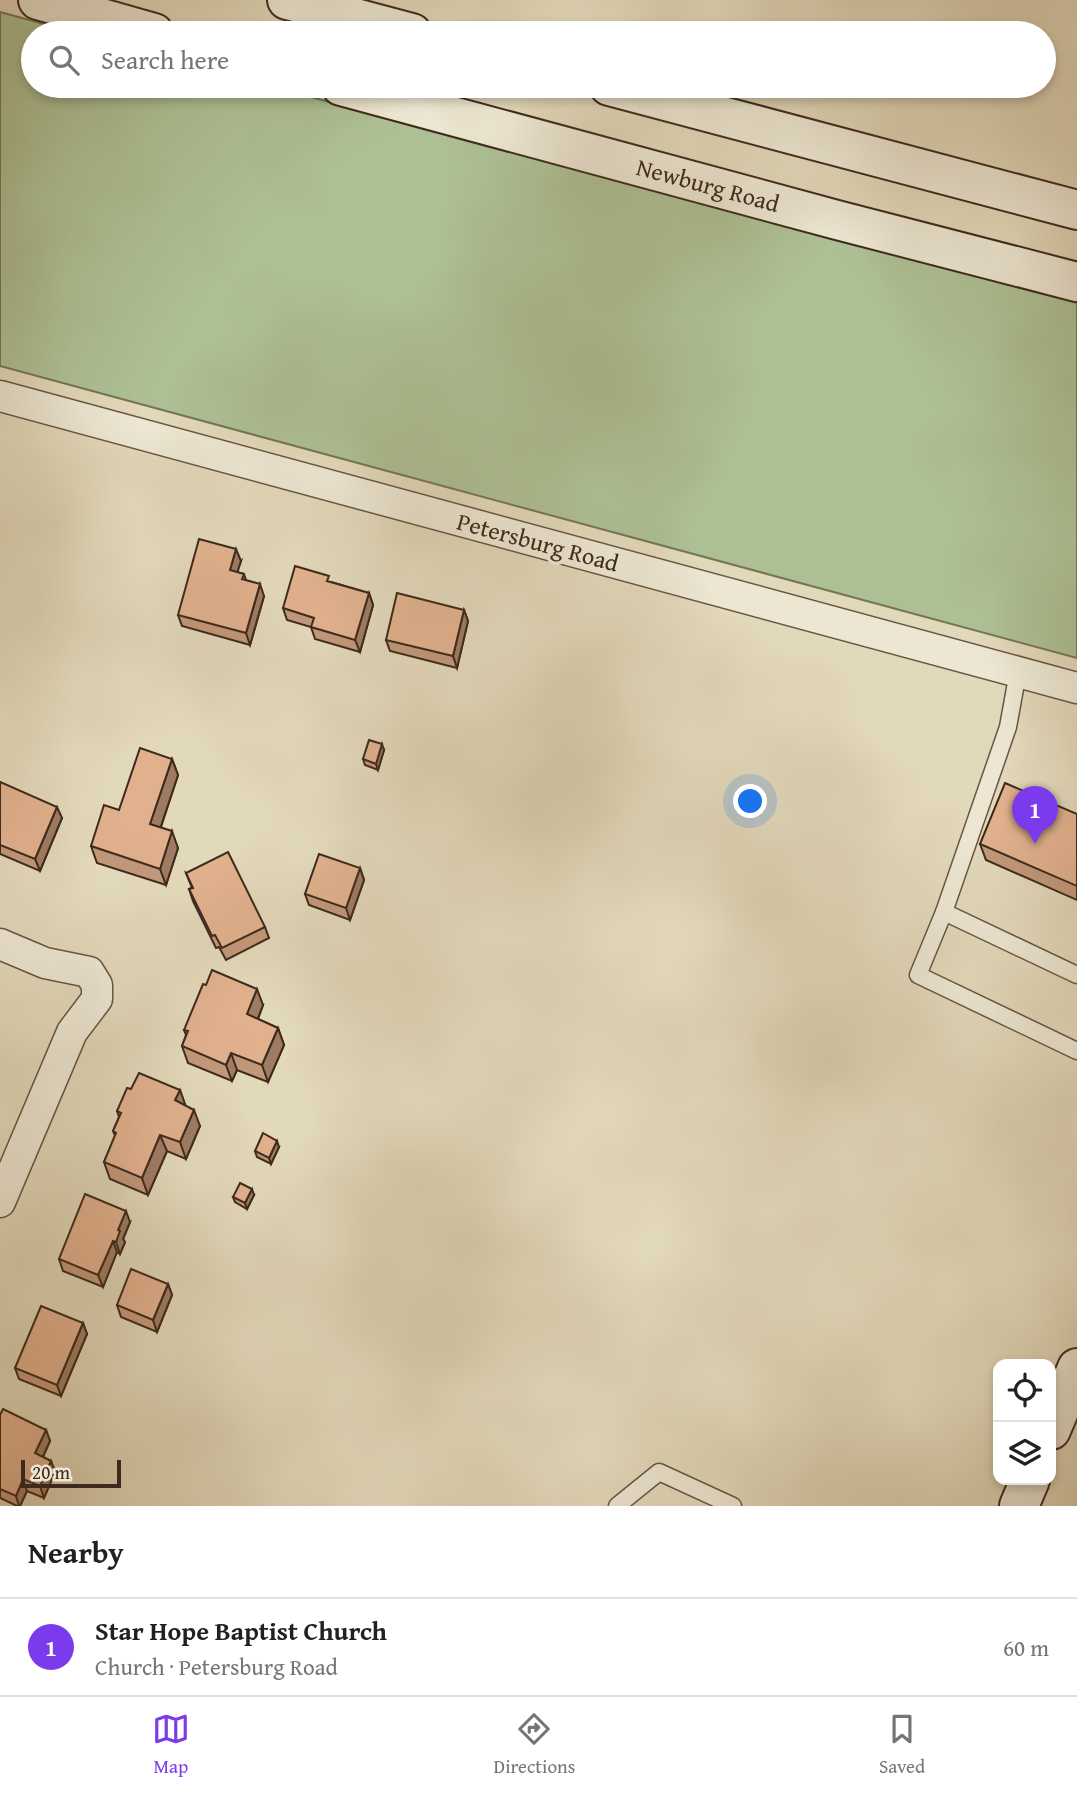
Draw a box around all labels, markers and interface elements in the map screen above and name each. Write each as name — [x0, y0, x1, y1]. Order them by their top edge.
search box — [21, 21, 1056, 98]
text: Search here — [101, 40, 229, 79]
icon: search — [45, 41, 83, 79]
street label: Newburg Road — [633, 149, 784, 221]
street label: Petersburg Road — [453, 504, 623, 580]
your location — [733, 784, 767, 818]
pin: 1 — [1012, 786, 1058, 844]
map controls — [993, 1359, 1056, 1485]
button: locate — [993, 1359, 1056, 1422]
button: layers — [993, 1422, 1056, 1485]
scale bar — [21, 1457, 121, 1489]
text: 20 m — [32, 1458, 70, 1486]
text: Nearby — [28, 1530, 124, 1574]
text: Star Hope Baptist Church — [95, 1611, 387, 1650]
text: 1 — [45, 1631, 57, 1664]
text: 60 m — [1003, 1631, 1049, 1664]
text: Church · Petersburg Road — [95, 1650, 338, 1683]
tab: Map — [152, 1710, 190, 1780]
tab: Directions — [494, 1710, 575, 1780]
tab: Saved — [879, 1710, 925, 1780]

